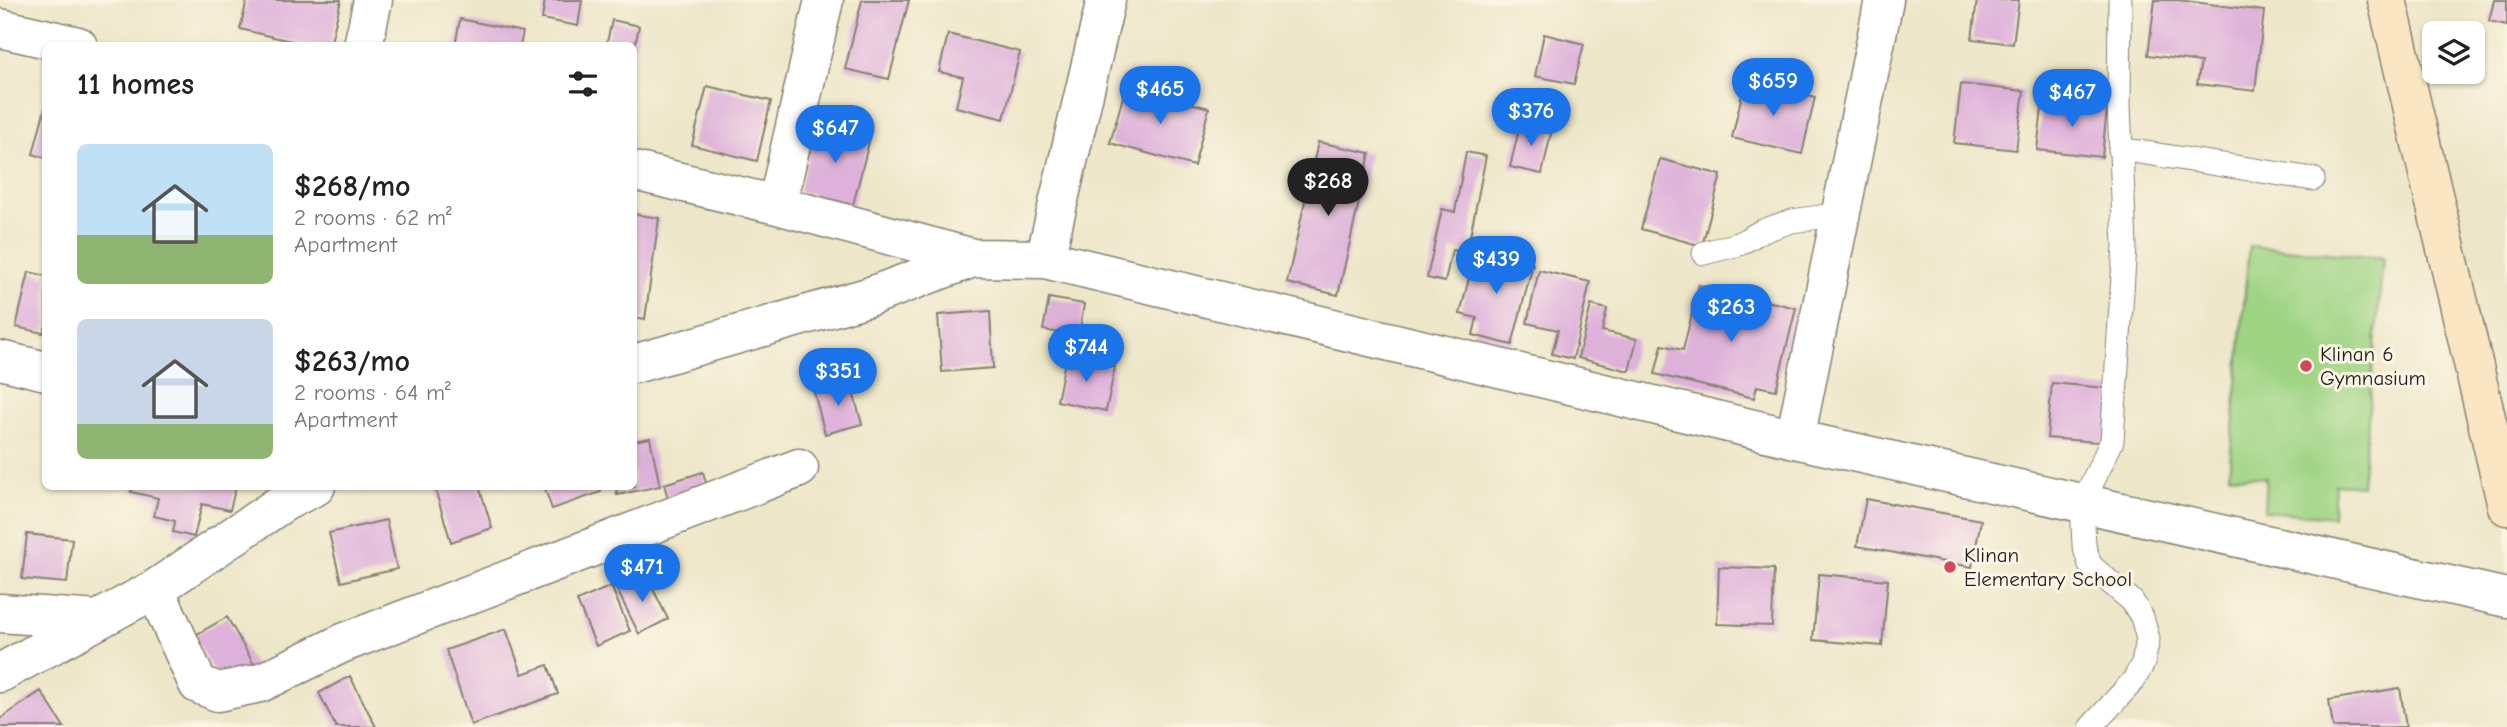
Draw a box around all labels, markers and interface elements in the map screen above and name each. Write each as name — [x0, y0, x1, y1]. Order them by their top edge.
map controls — [2422, 21, 2485, 84]
button: layers — [2422, 21, 2485, 84]
pin: $659 — [1732, 58, 1814, 118]
icon: filters — [564, 65, 602, 103]
pin: $465 — [1119, 66, 1201, 126]
text: 11 homes — [77, 67, 194, 102]
text: $659 — [1748, 67, 1798, 94]
pin: $467 — [2031, 69, 2113, 129]
text: $465 — [1136, 75, 1184, 102]
text: $467 — [2048, 78, 2096, 105]
pin: $376 — [1490, 88, 1572, 148]
text: $376 — [1508, 97, 1554, 124]
pin: $647 — [794, 106, 876, 165]
text: $647 — [811, 114, 859, 141]
pin: $268 — [1287, 158, 1369, 218]
text: $268 — [1303, 167, 1353, 194]
text: $268/mo — [294, 169, 411, 204]
icon: home — [133, 172, 217, 256]
text: 2 rooms · 62 m² — [294, 204, 452, 231]
text: Apartment — [294, 231, 397, 258]
pin: $439 — [1455, 236, 1537, 296]
text: $439 — [1472, 245, 1520, 272]
pin: $263 — [1690, 284, 1772, 344]
text: $263 — [1707, 293, 1755, 320]
pin: $744 — [1045, 324, 1127, 384]
text: $744 — [1064, 333, 1108, 360]
place label: Klinan 6 Gymnasium — [2320, 342, 2426, 390]
text: $263/mo — [294, 344, 410, 379]
icon: home — [133, 347, 217, 431]
pin: $351 — [797, 348, 879, 408]
text: $351 — [815, 357, 861, 384]
marker: Klinan 6 Gymnasium — [2298, 358, 2314, 374]
text: 2 rooms · 64 m² — [294, 379, 451, 406]
text: Apartment — [294, 406, 397, 433]
place label: Klinan Elementary School — [1964, 543, 2132, 591]
pin: $471 — [601, 544, 683, 604]
text: $471 — [620, 553, 664, 580]
marker: Klinan Elementary School — [1942, 559, 1958, 575]

